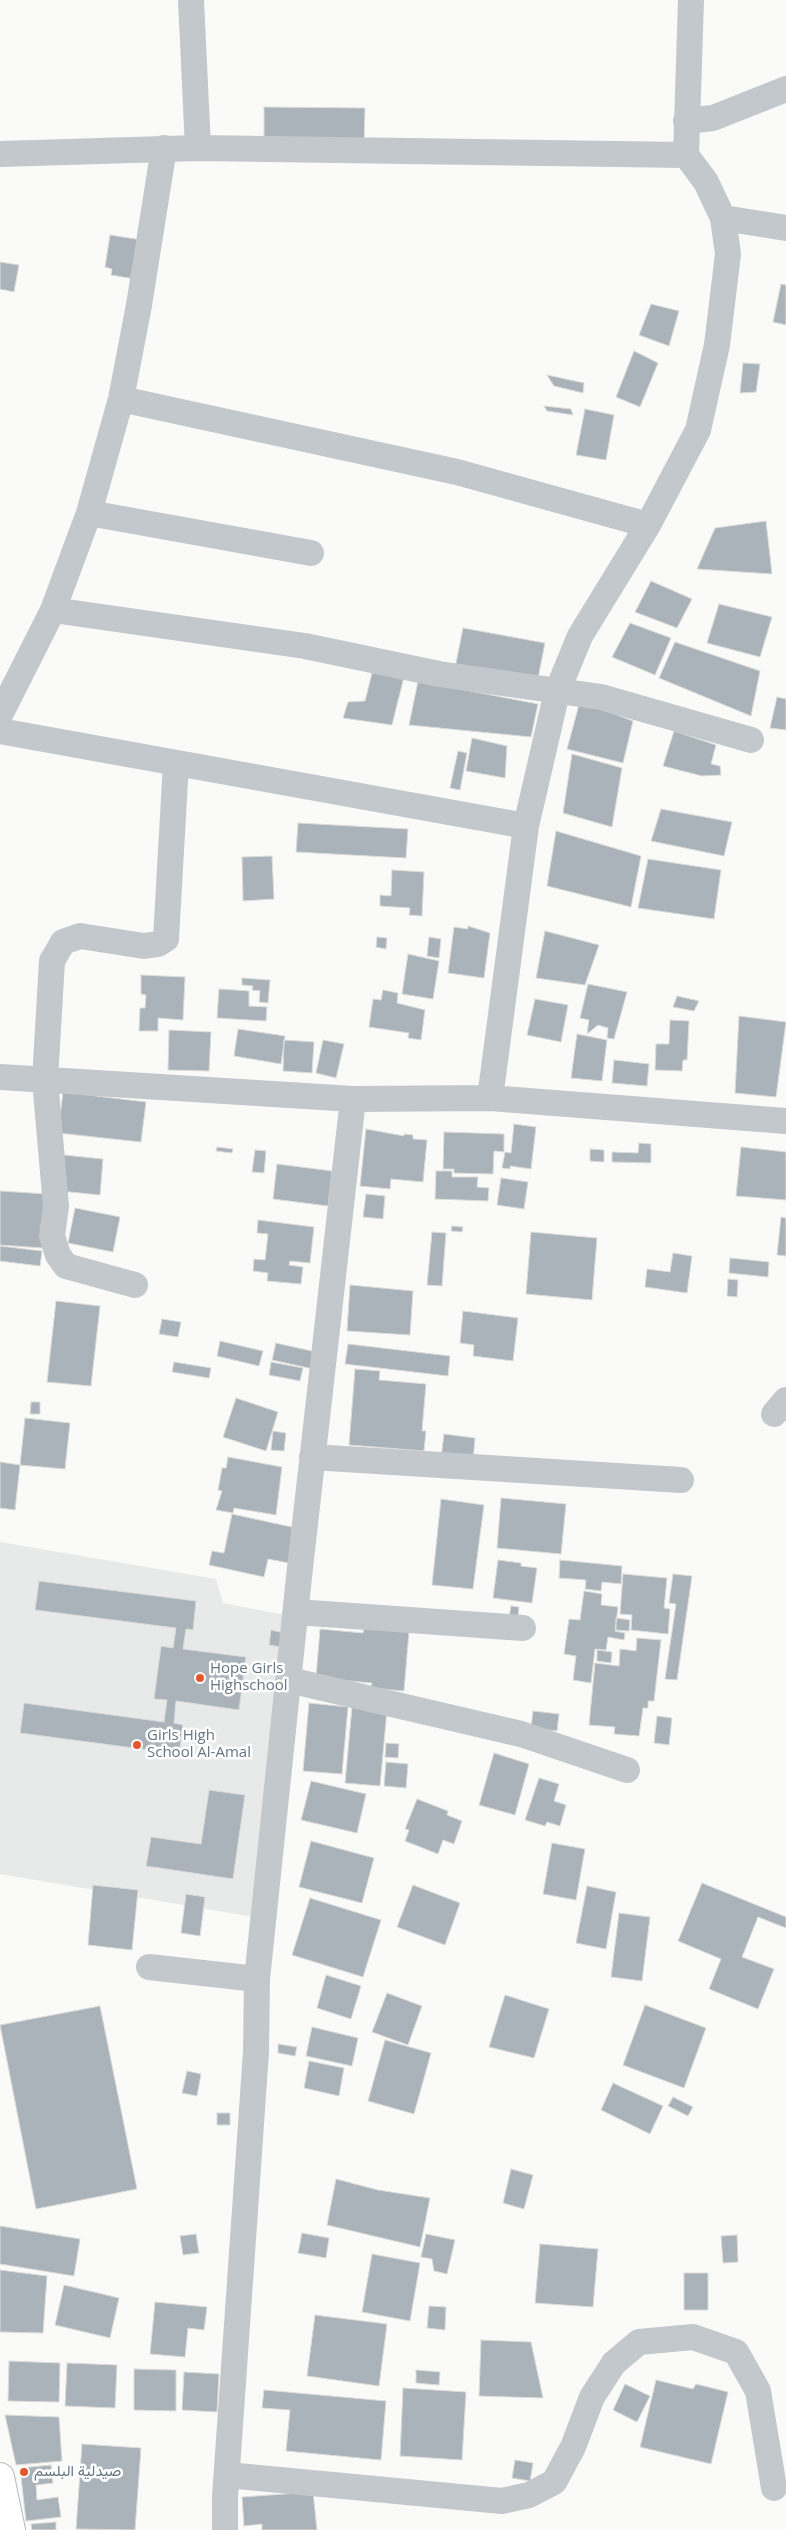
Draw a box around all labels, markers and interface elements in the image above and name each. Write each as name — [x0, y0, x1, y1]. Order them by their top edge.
place label: Hope Girls Highschool — [210, 1660, 288, 1695]
marker: Hope Girls Highschool — [194, 1672, 206, 1684]
place label: Girls High School Al-Amal — [147, 1727, 251, 1762]
marker: Girls High School Al-Amal — [131, 1739, 143, 1751]
place label: صيدلية البلسم — [34, 2463, 121, 2481]
marker: صيدلية البلسم — [18, 2466, 30, 2478]

